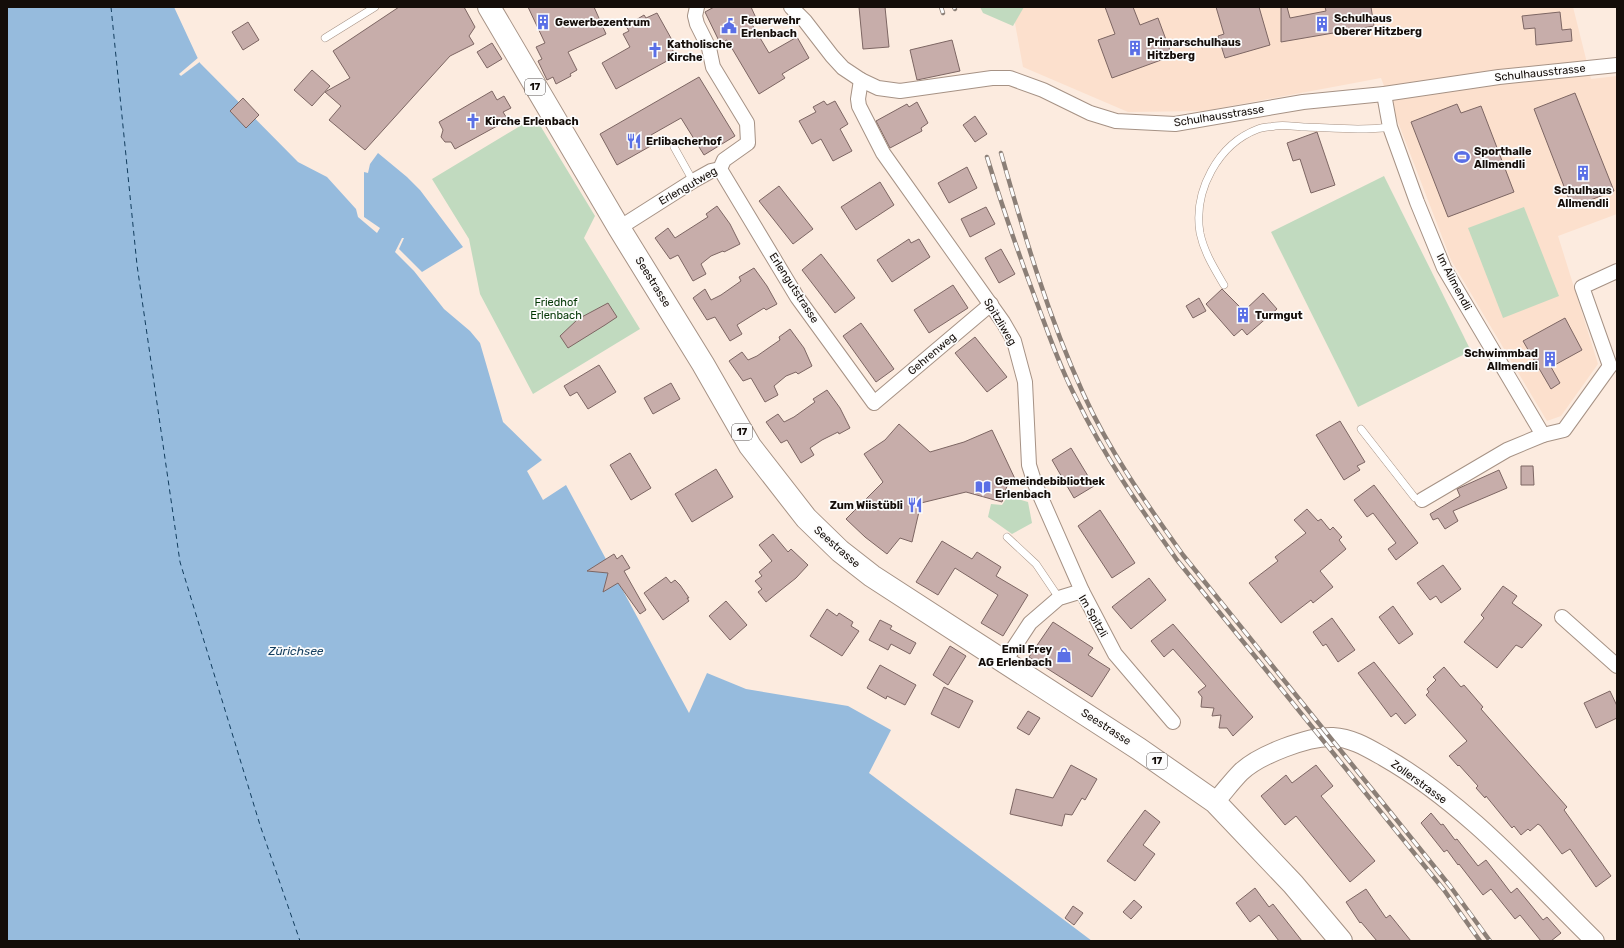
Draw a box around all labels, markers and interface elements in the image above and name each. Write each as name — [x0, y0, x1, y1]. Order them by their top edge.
place label: Schulhaus Oberer Hitzberg — [1334, 12, 1422, 38]
building icon: Gewerbezentrum — [534, 13, 552, 31]
place label: Feuerwehr Erlenbach — [741, 14, 801, 40]
building icon: Schulhaus Oberer Hitzberg — [1313, 15, 1331, 33]
place label: Gewerbezentrum — [555, 16, 650, 29]
public building icon: Feuerwehr Erlenbach — [720, 17, 738, 35]
place label: Primarschulhaus Hitzberg — [1147, 36, 1241, 62]
place label: Katholische Kirche — [667, 38, 733, 64]
building icon: Primarschulhaus Hitzberg — [1126, 39, 1144, 57]
church icon: Katholische Kirche — [646, 41, 664, 59]
street label: Schulhausstrasse — [1494, 62, 1586, 84]
road number: 17 — [525, 79, 545, 95]
street label: Schulhausstrasse — [1173, 102, 1265, 130]
church icon: Kirche Erlenbach — [464, 112, 482, 130]
place label: Kirche Erlenbach — [485, 115, 579, 128]
restaurant icon: Erlibacherhof — [625, 132, 643, 150]
place label: Erlibacherhof — [646, 135, 722, 148]
place label: Sporthalle Allmendli — [1474, 145, 1532, 171]
sports icon: Sporthalle Allmendli — [1453, 148, 1471, 166]
street label: Erlengutweg — [657, 164, 719, 208]
building icon: Schulhaus Allmendli — [1574, 164, 1592, 182]
place label: Schulhaus Allmendli — [1554, 184, 1612, 210]
street label: Erlengutstrasse — [766, 250, 822, 326]
street label: Im Allmendli — [1434, 251, 1474, 313]
street label: Seestrasse — [632, 255, 674, 309]
park label: Friedhof Erlenbach — [530, 296, 582, 322]
street label: Spitzliweg — [981, 296, 1019, 348]
building icon: Turmgut — [1234, 306, 1252, 324]
place label: Turmgut — [1255, 309, 1303, 322]
street label: Gehrenweg — [905, 330, 959, 378]
place label: Schwimmbad Allmendli — [1464, 347, 1538, 373]
building icon: Schwimmbad Allmendli — [1541, 350, 1559, 368]
road number: 17 — [732, 424, 752, 440]
place label: Gemeindebibliothek Erlenbach — [995, 475, 1106, 501]
library icon: Gemeindebibliothek Erlenbach — [974, 478, 992, 496]
restaurant icon: Zum Wiistübli — [906, 496, 924, 514]
place label: Zum Wiistübli — [830, 499, 903, 512]
street label: Seestrasse — [811, 524, 863, 570]
street label: Im Spitzli — [1076, 592, 1110, 640]
place label: Emil Frey AG Erlenbach — [978, 643, 1052, 669]
water label: Zürichsee — [267, 644, 324, 658]
shop icon: Emil Frey AG Erlenbach — [1055, 646, 1073, 664]
street label: Seestrasse — [1079, 706, 1133, 748]
road number: 17 — [1147, 753, 1167, 769]
street label: Zollerstrasse — [1389, 757, 1449, 807]

